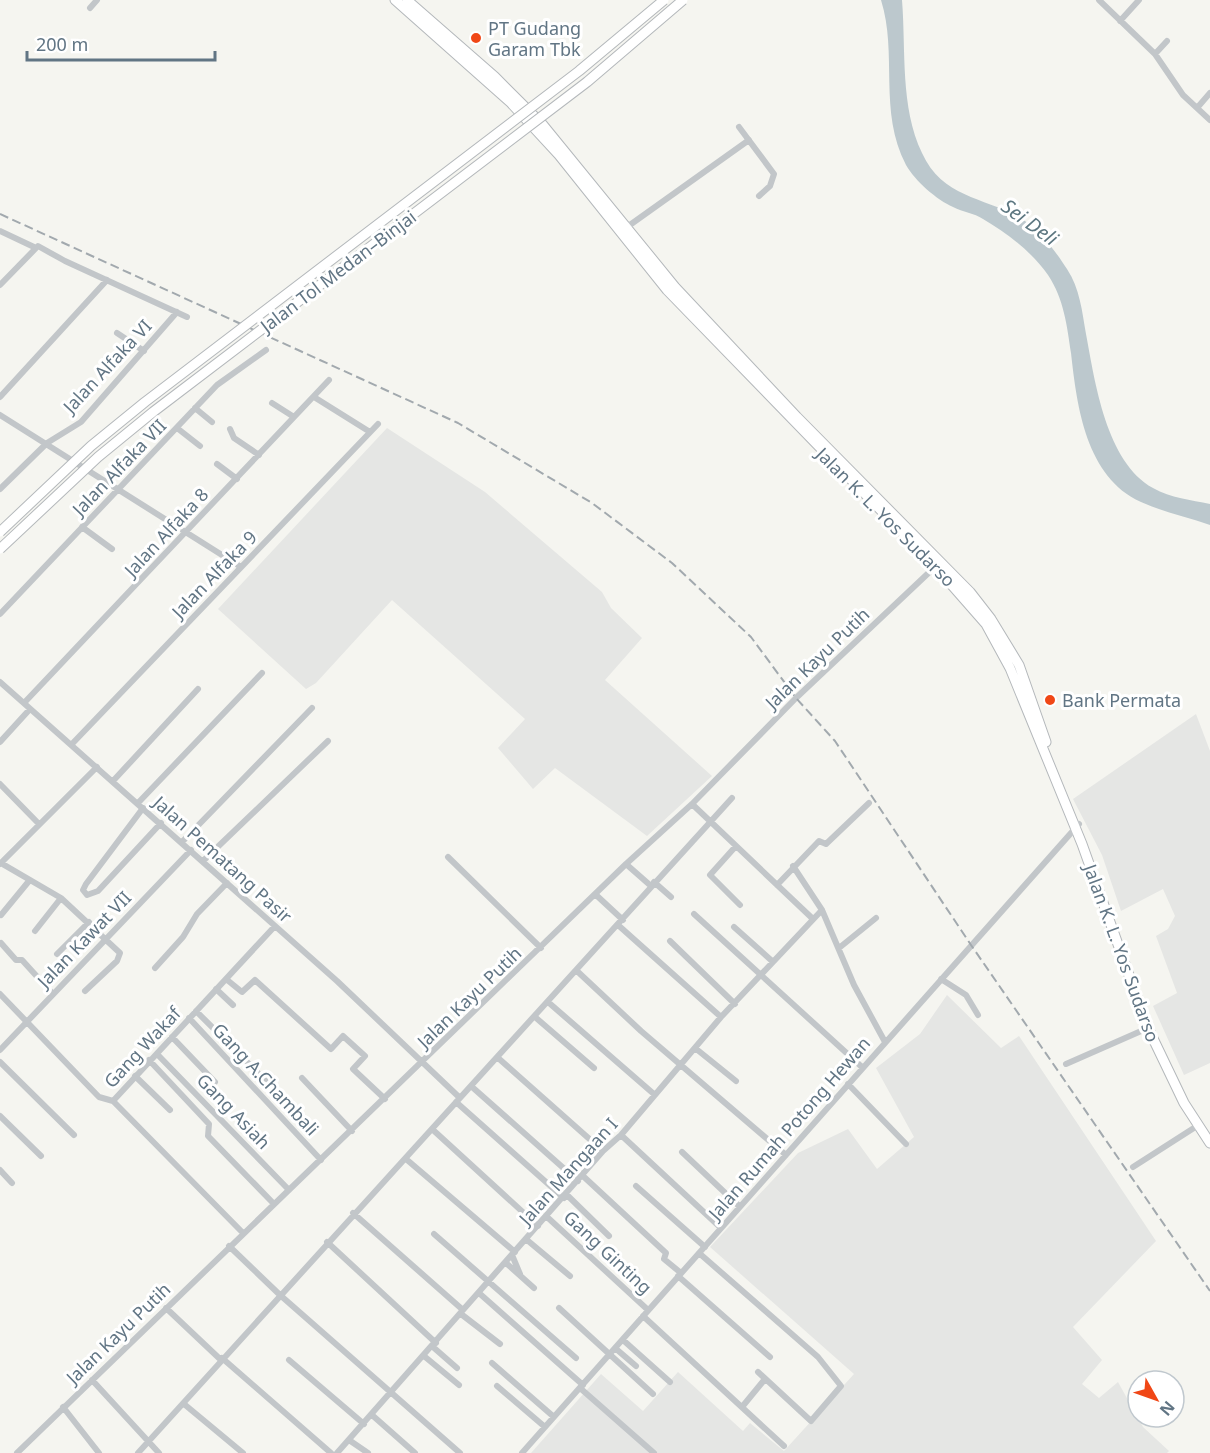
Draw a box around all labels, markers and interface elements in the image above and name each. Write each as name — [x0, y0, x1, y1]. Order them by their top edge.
place label: PT Gudang Garam Tbk — [488, 16, 581, 61]
scale bar — [27, 24, 214, 62]
marker: PT Gudang Garam Tbk — [469, 31, 483, 45]
text: 200 m — [36, 32, 88, 56]
water label: Sei Deli — [996, 192, 1065, 252]
street label: Jalan Tol Medan–Binjai — [254, 204, 421, 339]
street label: Jalan Alfaka VI — [56, 314, 156, 419]
street label: Jalan Alfaka VII — [65, 414, 171, 522]
street label: Jalan K. L. Yos Sudarso — [810, 441, 961, 592]
street label: Jalan Alfaka 8 — [117, 483, 213, 583]
street label: Jalan Alfaka 9 — [165, 525, 262, 624]
street label: Jalan Kayu Putih — [758, 602, 874, 715]
place label: Bank Permata — [1062, 688, 1181, 712]
marker: Bank Permata — [1043, 693, 1057, 707]
street label: Jalan Pematang Pasir — [147, 789, 298, 928]
street label: Jalan K. L. Yos Sudarso — [1078, 859, 1165, 1045]
street label: Jalan Kawat VII — [30, 886, 136, 994]
street label: Jalan Kayu Putih — [410, 941, 526, 1054]
street label: Gang Wakaf — [98, 1001, 186, 1093]
street label: Gang A.Chambali — [208, 1018, 324, 1140]
street label: Jalan Rumah Potong Hewan — [701, 1031, 875, 1226]
street label: Gang Asiah — [192, 1068, 276, 1154]
street label: Jalan Mangaan I — [512, 1112, 623, 1231]
street label: Gang Ginting — [559, 1205, 657, 1299]
street label: Jalan Kayu Putih — [59, 1277, 175, 1390]
north arrow — [1126, 1369, 1186, 1429]
text: N — [1155, 1397, 1180, 1421]

